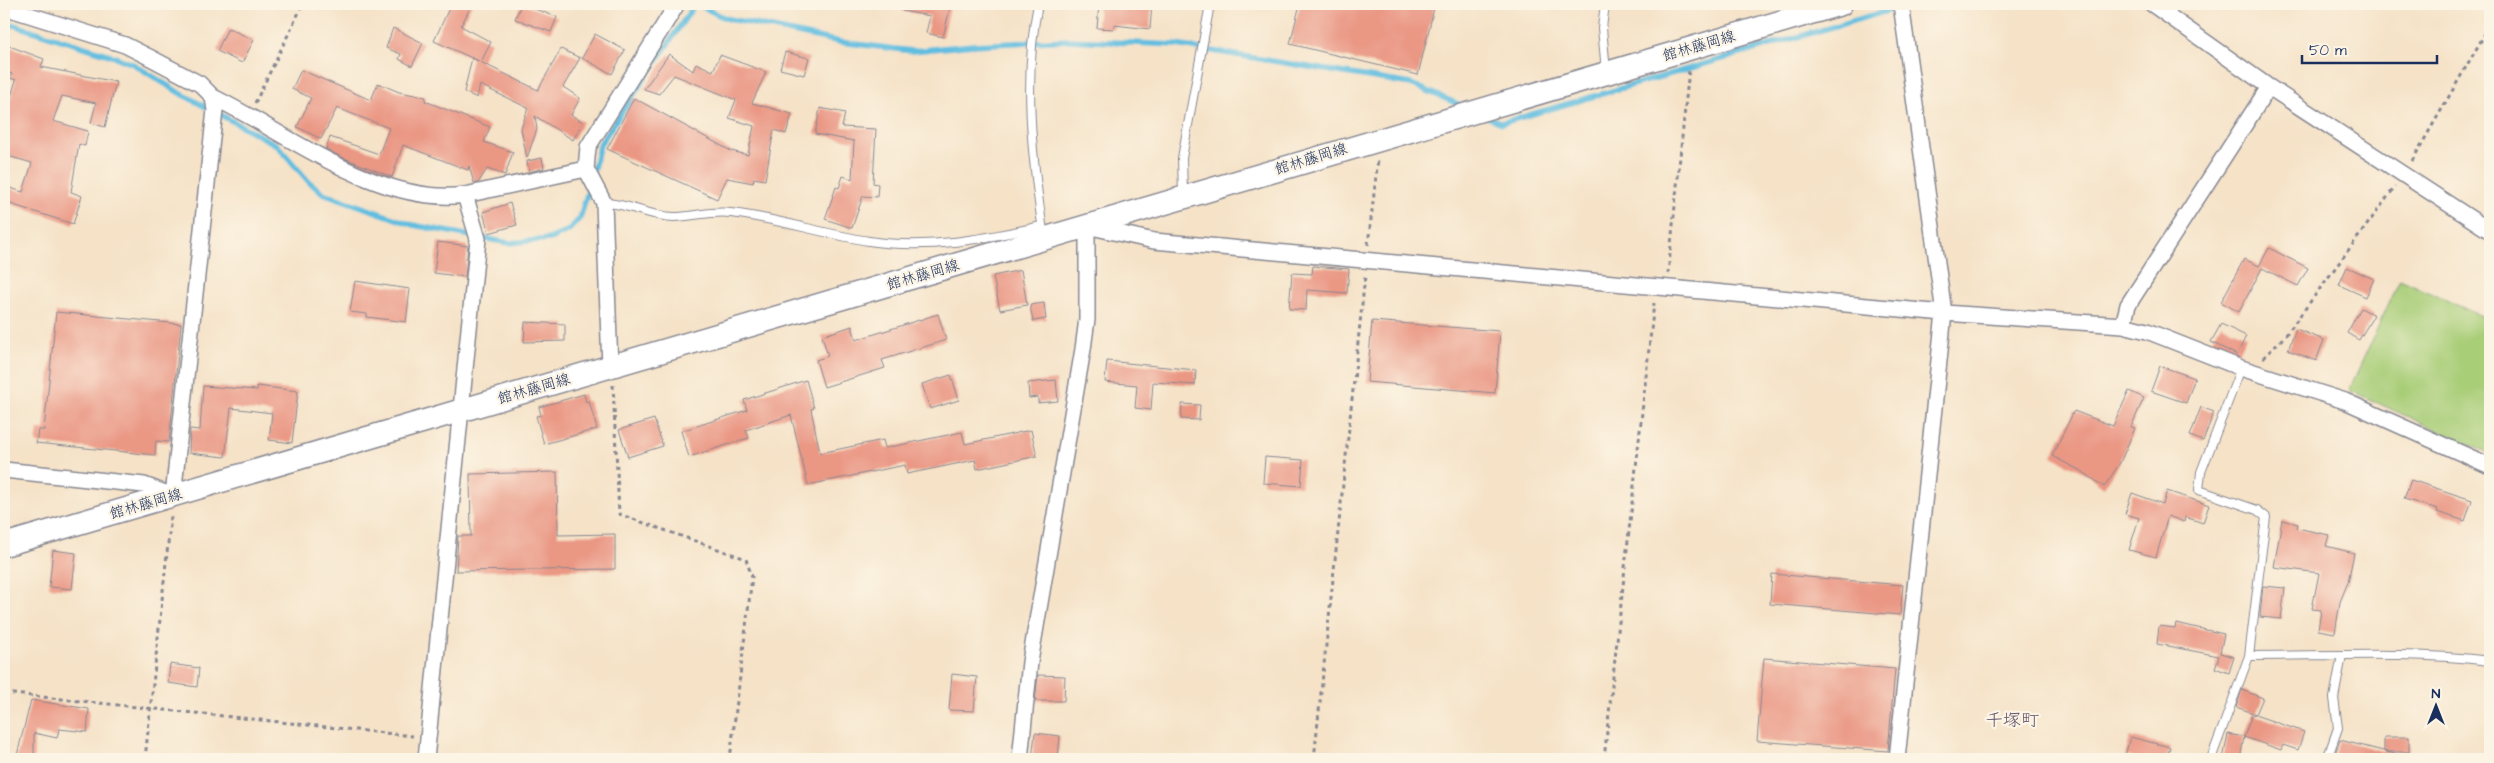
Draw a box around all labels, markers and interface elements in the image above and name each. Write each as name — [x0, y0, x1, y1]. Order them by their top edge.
street label: 館林藤岡線 — [1660, 26, 1738, 66]
scale bar — [2302, 32, 2436, 64]
text: 50 m — [2309, 40, 2347, 61]
street label: 館林藤岡線 — [1272, 138, 1350, 180]
street label: 館林藤岡線 — [884, 255, 962, 295]
street label: 館林藤岡線 — [495, 369, 573, 409]
street label: 館林藤岡線 — [107, 484, 185, 524]
north arrow — [2412, 680, 2462, 730]
text: N — [2432, 684, 2441, 704]
district label: 千塚町 — [1985, 708, 2039, 733]

